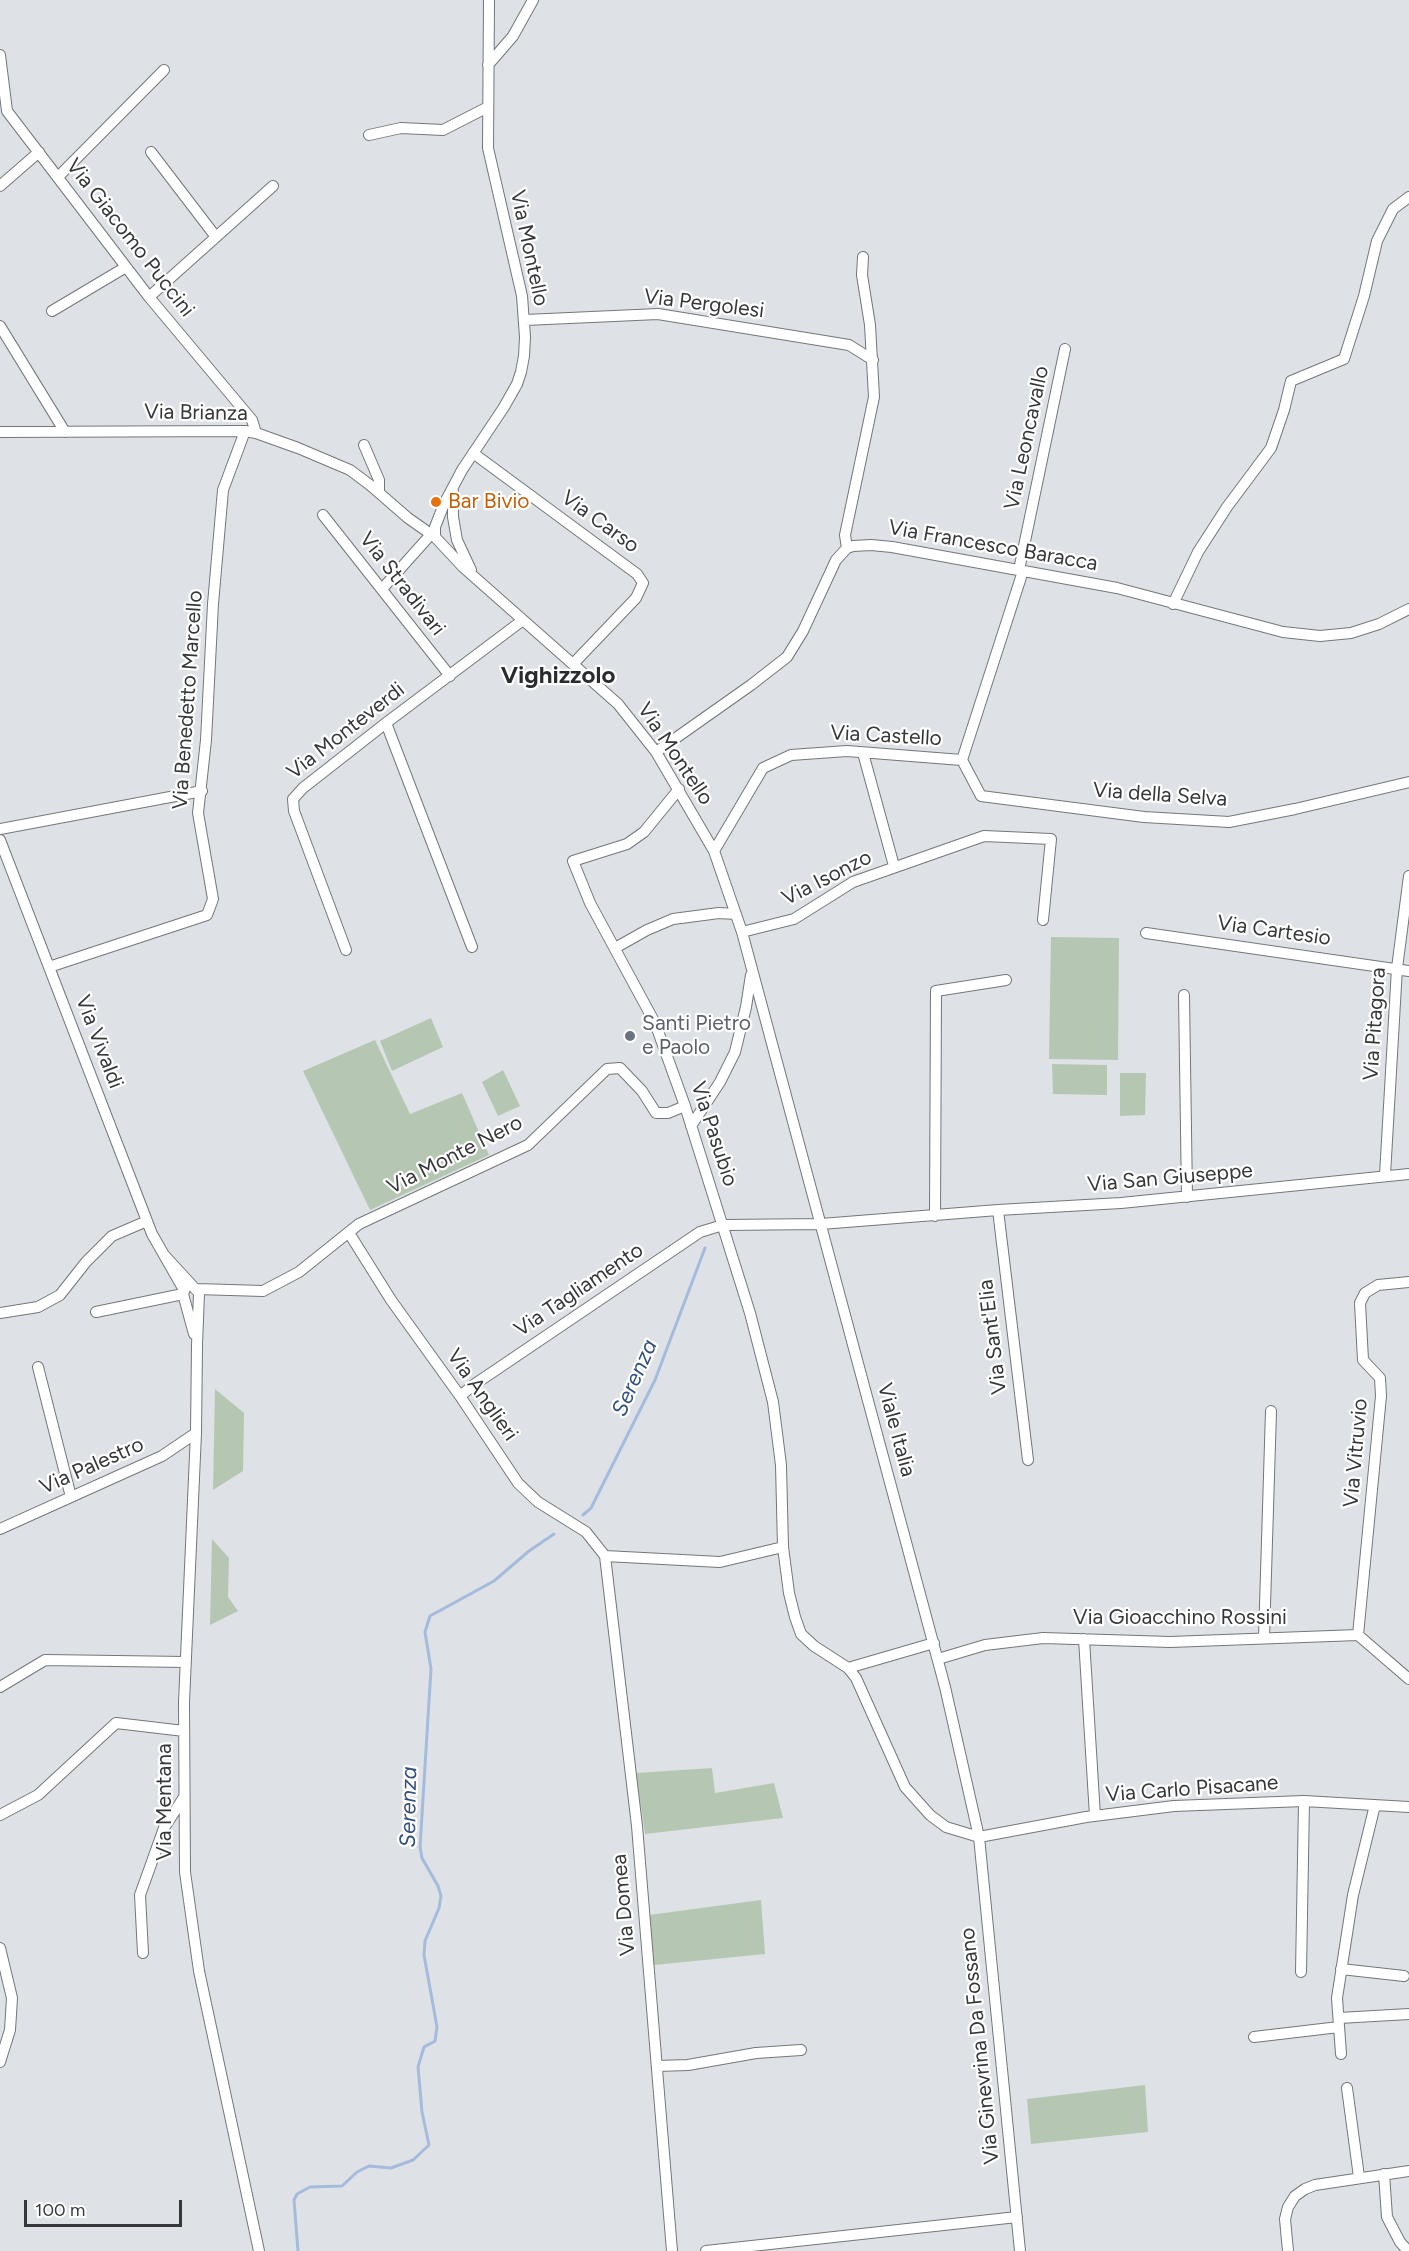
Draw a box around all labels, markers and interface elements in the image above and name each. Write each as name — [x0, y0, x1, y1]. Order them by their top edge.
street label: Via Giacomo Puccini — [60, 154, 200, 322]
street label: Via Montello — [504, 188, 554, 308]
street label: Via Pergolesi — [642, 284, 766, 324]
street label: Via Leoncavallo — [999, 364, 1055, 512]
street label: Via Brianza — [144, 399, 248, 427]
street label: Via Carso — [556, 485, 644, 559]
place label: Bar Bivio — [448, 489, 530, 515]
marker: Bar Bivio — [429, 495, 443, 509]
street label: Via Francesco Baracca — [886, 515, 1100, 577]
street label: Via Stradivari — [354, 527, 450, 641]
street label: Via Benedetto Marcello — [168, 590, 208, 810]
district label: Vighizzolo — [501, 662, 615, 690]
street label: Via Monteverdi — [282, 677, 410, 785]
street label: Via Montello — [632, 698, 718, 810]
street label: Via Castello — [830, 720, 942, 752]
street label: Via della Selva — [1092, 778, 1228, 812]
street label: Via Isonzo — [778, 845, 876, 911]
street label: Via Cartesio — [1216, 911, 1332, 951]
street label: Via Pitagora — [1358, 967, 1392, 1081]
street label: Via Vivaldi — [70, 992, 128, 1092]
place label: Santi Pietro e Paolo — [642, 1011, 751, 1061]
marker: Santi Pietro e Paolo — [623, 1029, 637, 1043]
street label: Via Pasubio — [685, 1078, 743, 1190]
street label: Via Monte Nero — [383, 1110, 527, 1200]
street label: Via San Giuseppe — [1086, 1158, 1254, 1198]
street label: Via Tagliamento — [510, 1238, 648, 1342]
street label: Via Sant'Elia — [973, 1278, 1013, 1396]
water label: Serenza — [606, 1336, 664, 1420]
street label: Via Anglieri — [441, 1344, 523, 1446]
street label: Viale Italia — [871, 1380, 921, 1480]
street label: Via Vitruvio — [1339, 1397, 1373, 1509]
street label: Via Palestro — [36, 1432, 148, 1500]
street label: Via Gioacchino Rossini — [1073, 1605, 1287, 1631]
street label: Via Mentana — [152, 1743, 178, 1861]
water label: Serenza — [395, 1766, 423, 1848]
street label: Via Carlo Pisacane — [1105, 1770, 1279, 1808]
street label: Via Domea — [607, 1853, 641, 1957]
street label: Via Ginevrina Da Fossano — [955, 1927, 1005, 2165]
scale bar — [27, 2188, 184, 2226]
text: 100 m — [35, 2199, 85, 2221]

